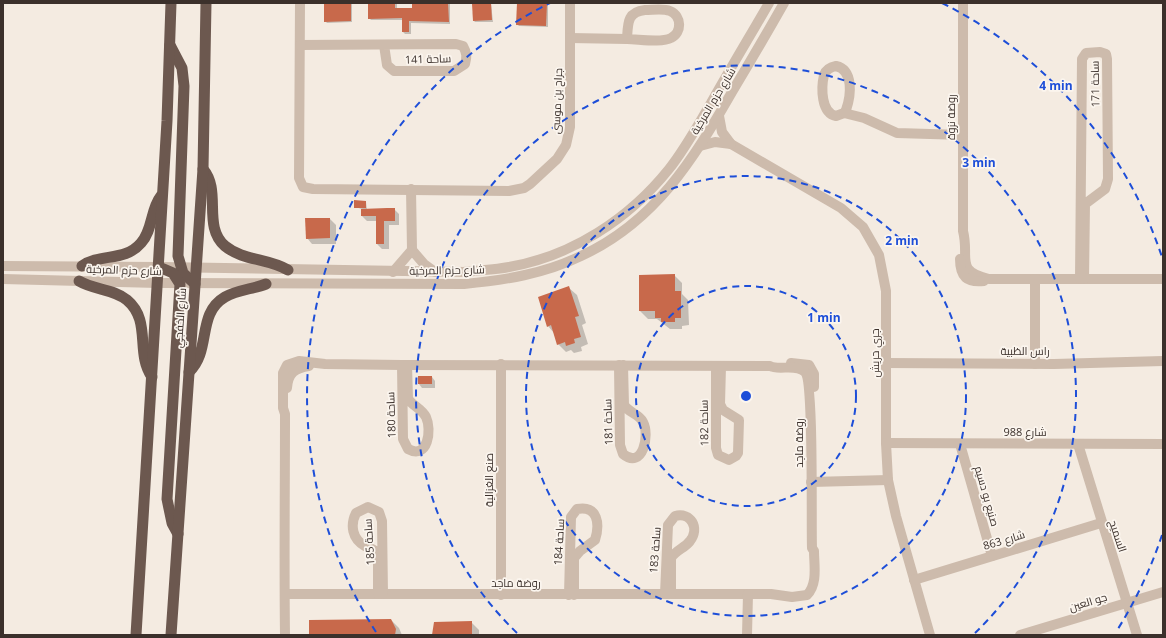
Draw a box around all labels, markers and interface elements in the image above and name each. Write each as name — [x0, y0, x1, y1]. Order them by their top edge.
street label: ساحة 141 — [404, 50, 452, 67]
street label: ساحة 171 — [1087, 61, 1102, 107]
street label: شارع حزم المرخية — [687, 64, 739, 138]
street label: جراح بن موسى — [548, 68, 566, 134]
text: 4 min — [1039, 77, 1073, 94]
street label: روضة نزوة — [943, 94, 958, 140]
text: 3 min — [962, 154, 996, 171]
text: 2 min — [885, 232, 919, 249]
street label: شارع حزم المرخية — [86, 261, 162, 279]
street label: شارع حزم المرخية — [409, 261, 485, 279]
street label: شارع الخفجي — [170, 287, 191, 349]
text: 1 min — [807, 309, 841, 326]
street label: جري حريش — [867, 328, 884, 378]
street label: راس الظبية — [1000, 343, 1050, 358]
centre of rings — [739, 389, 753, 403]
street label: ساحة 180 — [382, 391, 399, 439]
street label: ساحة 181 — [599, 398, 616, 446]
street label: ساحة 182 — [696, 400, 711, 446]
street label: روضة ماجد — [791, 418, 806, 468]
street label: شارع 988 — [1003, 424, 1047, 440]
street label: صنع الغزالية — [481, 453, 497, 507]
street label: صنيع بو دسيم — [971, 464, 1003, 528]
street label: ساحة 185 — [359, 518, 378, 566]
street label: ساحة 184 — [550, 518, 567, 566]
street label: السميح — [1105, 518, 1131, 554]
street label: ساحة 183 — [645, 526, 664, 574]
street label: شارع 863 — [981, 526, 1027, 554]
street label: روضة ماجد — [491, 575, 541, 590]
street label: جو العين — [1067, 589, 1109, 614]

